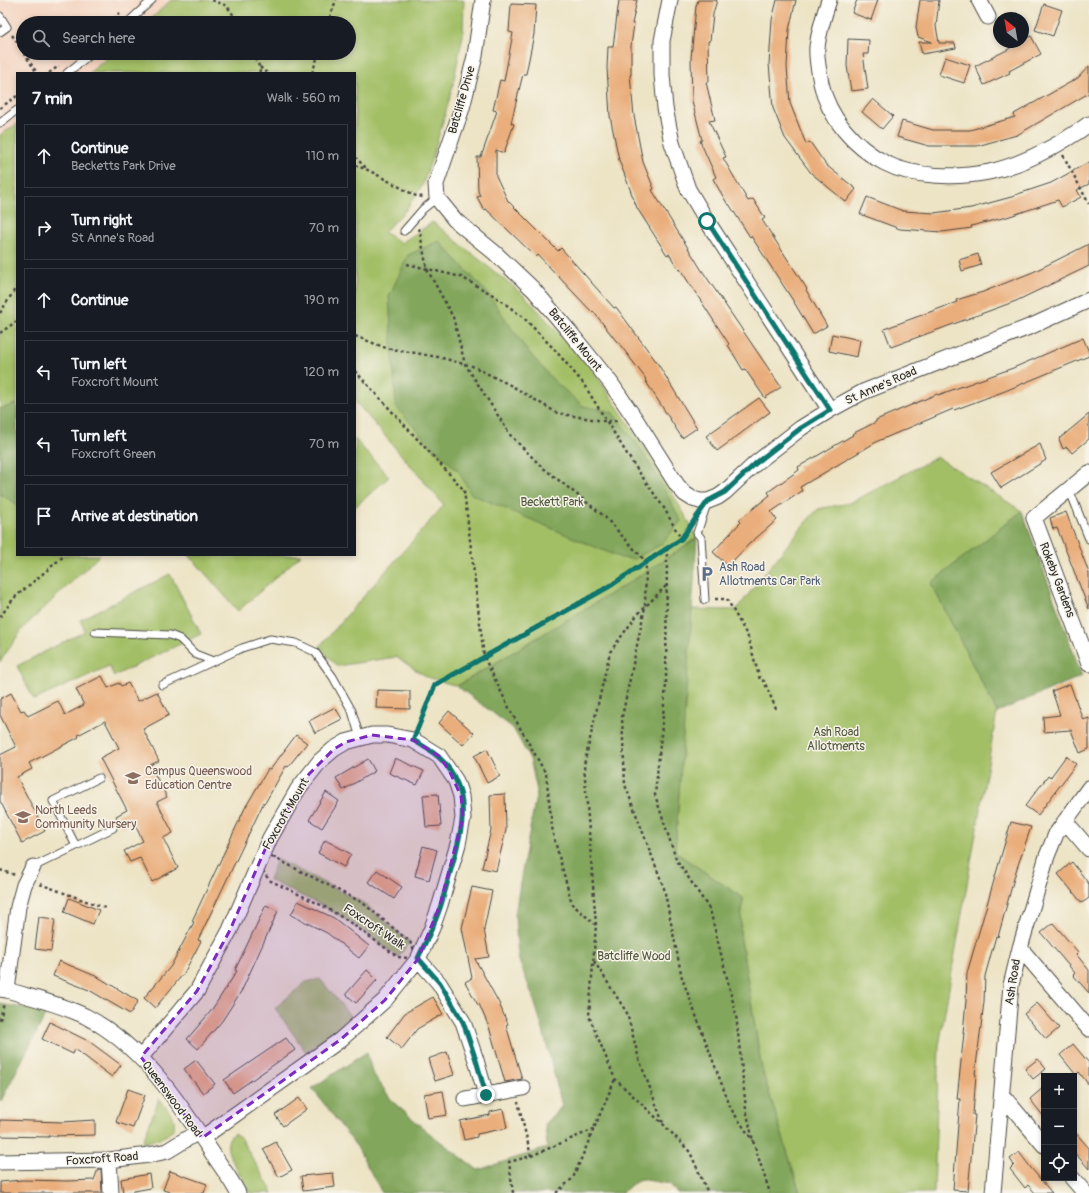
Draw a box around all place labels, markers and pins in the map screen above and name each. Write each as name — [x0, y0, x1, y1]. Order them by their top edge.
place label: Ash Road Allotments Car Park — [719, 560, 820, 589]
parking icon: Ash Road Allotments Car Park — [698, 565, 716, 583]
place label: Campus Queenswood Education Centre — [145, 764, 252, 793]
school or university icon: Campus Queenswood Education Centre — [124, 769, 142, 787]
place label: North Leeds Community Nursery — [35, 803, 136, 832]
school or university icon: North Leeds Community Nursery — [14, 808, 32, 826]

